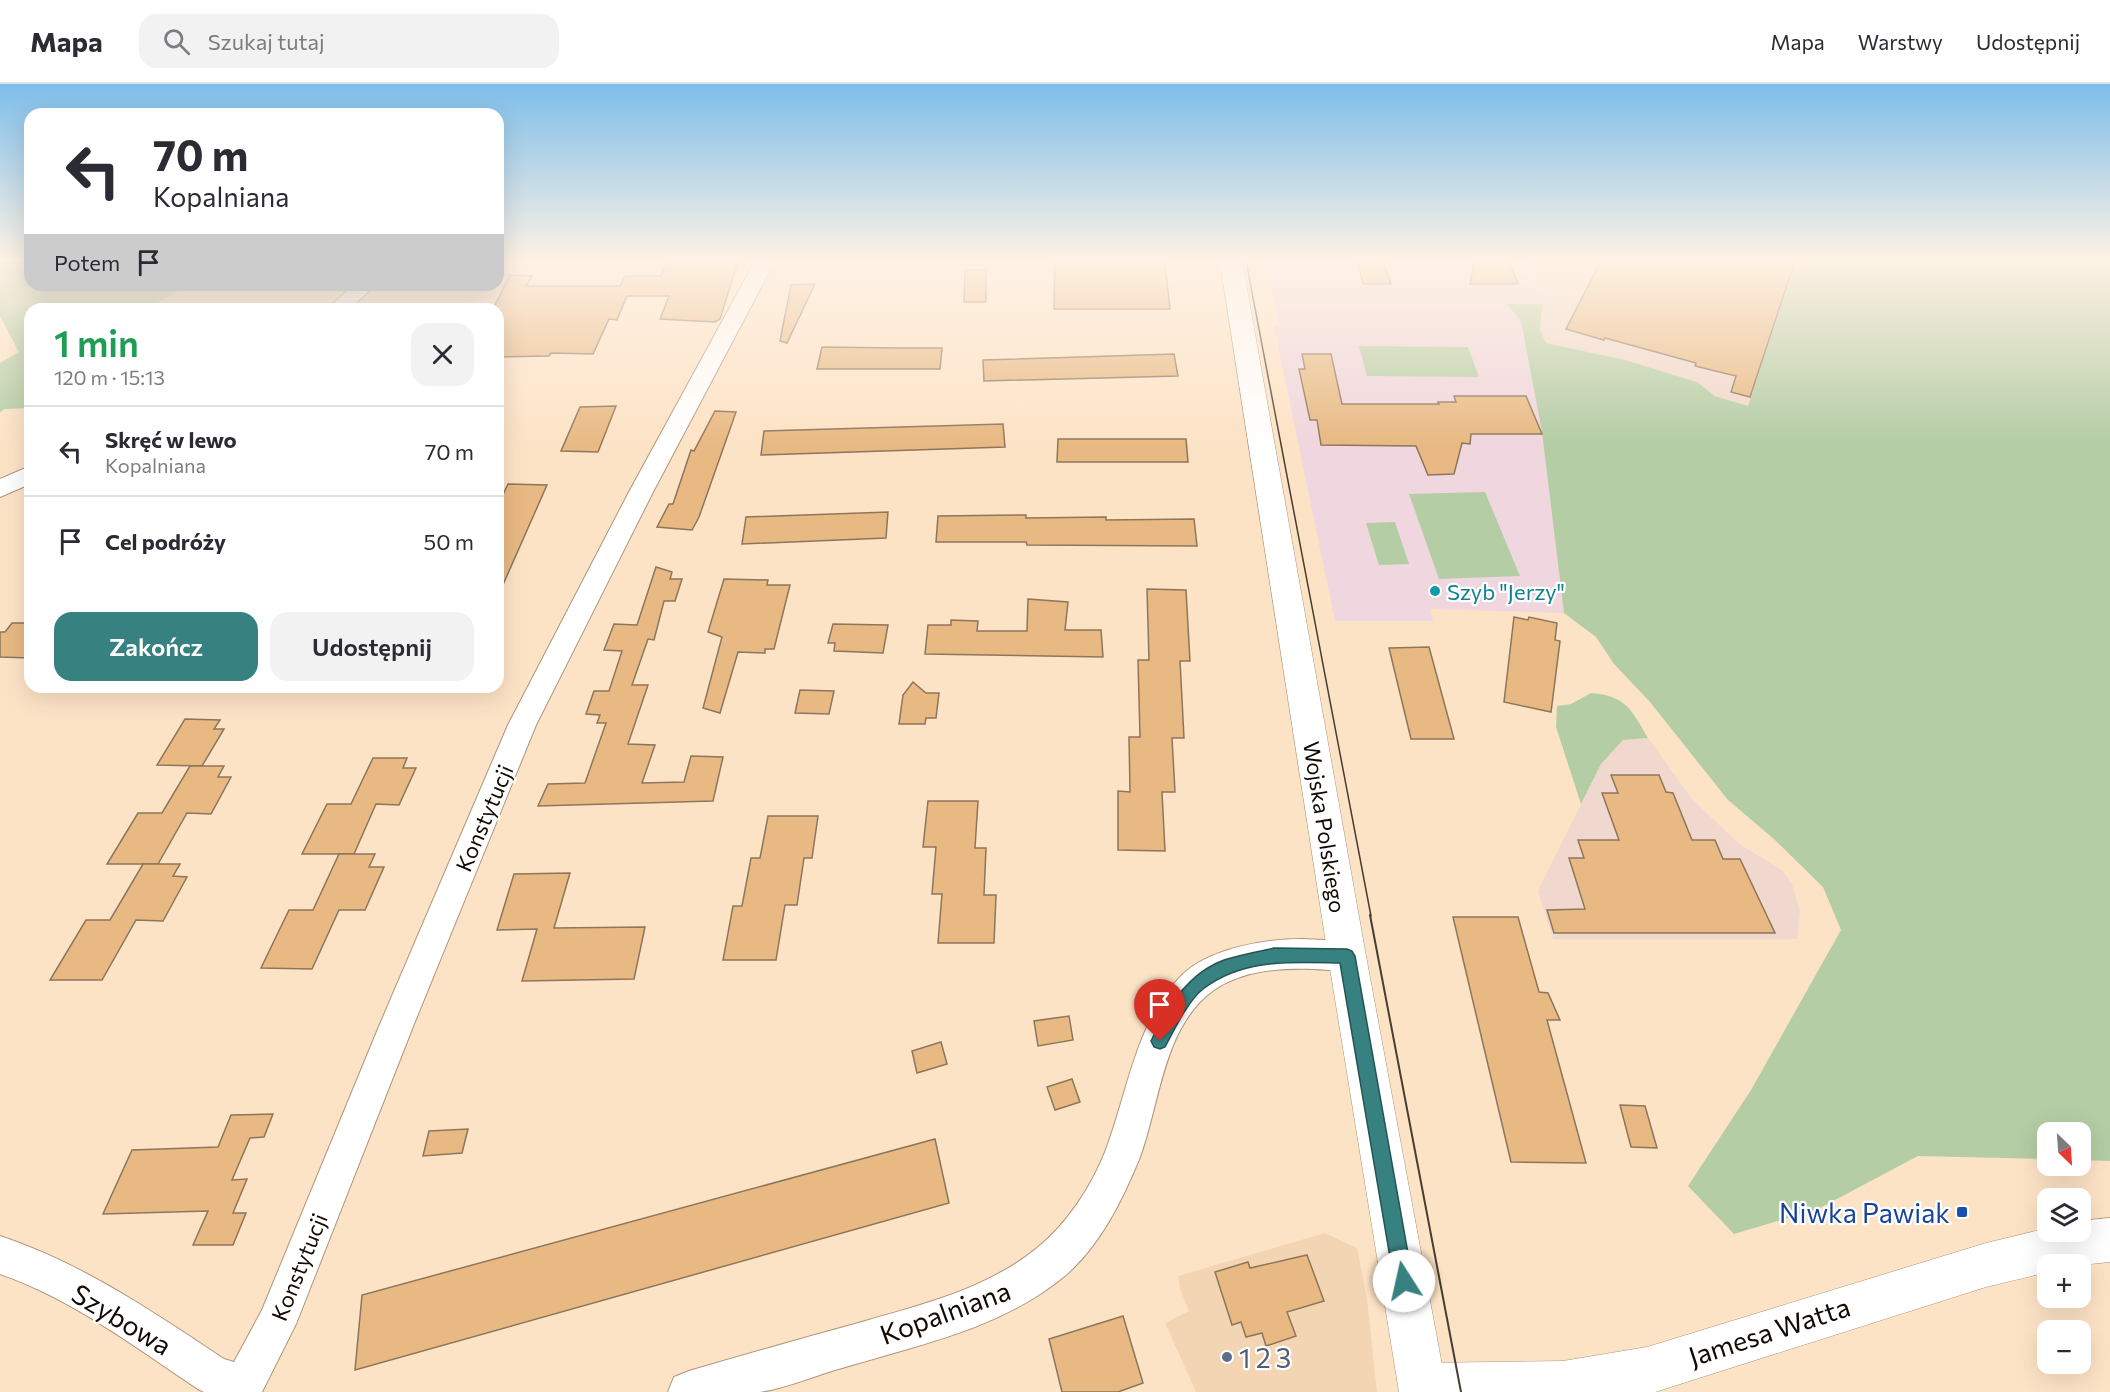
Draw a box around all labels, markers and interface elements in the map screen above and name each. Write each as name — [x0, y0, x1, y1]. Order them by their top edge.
search box — [139, 14, 559, 68]
text: Mapa — [30, 24, 103, 58]
icon: search — [160, 25, 193, 58]
text: Szukaj tutaj — [208, 28, 325, 55]
text: Mapa — [1771, 29, 1825, 54]
text: Warstwy — [1858, 29, 1943, 54]
text: Udostępnij — [1976, 29, 2080, 54]
text: 70 m — [153, 128, 248, 180]
icon: left — [54, 132, 132, 210]
text: Kopalniana — [153, 180, 289, 213]
icon: arrive — [132, 246, 165, 279]
text: Potem — [54, 249, 120, 276]
text: 1 min — [54, 320, 139, 364]
button: close — [411, 323, 474, 386]
text: 120 m · 15:13 — [54, 365, 165, 389]
text: Skręć w lewo — [105, 426, 237, 453]
icon: left — [54, 435, 87, 468]
text: 70 m — [425, 438, 474, 465]
text: Kopalniana — [105, 453, 206, 477]
icon: arrive — [54, 525, 87, 558]
text: Cel podróży — [105, 528, 226, 555]
text: 50 m — [424, 528, 474, 555]
place label: Szyb "Jerzy" — [1447, 578, 1565, 605]
marker: Szyb "Jerzy" — [1428, 584, 1442, 598]
button: Zakończ — [54, 612, 258, 681]
button: Udostępnij — [270, 612, 474, 681]
street label: Wojska Polskiego — [1298, 739, 1352, 915]
street label: Konstytucji — [449, 760, 519, 876]
pin — [1134, 979, 1185, 1041]
icon: arrive — [1143, 988, 1176, 1021]
north arrow — [2037, 1122, 2091, 1176]
map controls — [2037, 1122, 2091, 1374]
button: layers — [2037, 1188, 2091, 1242]
place label: Niwka Pawiak — [1779, 1196, 1950, 1229]
marker: Niwka Pawiak — [1955, 1205, 1969, 1219]
street label: Konstytucji — [265, 1209, 333, 1325]
position arrow — [1372, 1249, 1436, 1313]
button: + — [2037, 1254, 2091, 1308]
street label: Kopalniana — [875, 1273, 1015, 1351]
street label: Szybowa — [66, 1276, 178, 1362]
street label: Jamesa Watta — [1684, 1289, 1854, 1373]
button: − — [2037, 1320, 2091, 1374]
place label: 1 2 3 — [1239, 1341, 1291, 1374]
marker: 1 2 3 — [1220, 1350, 1234, 1364]

